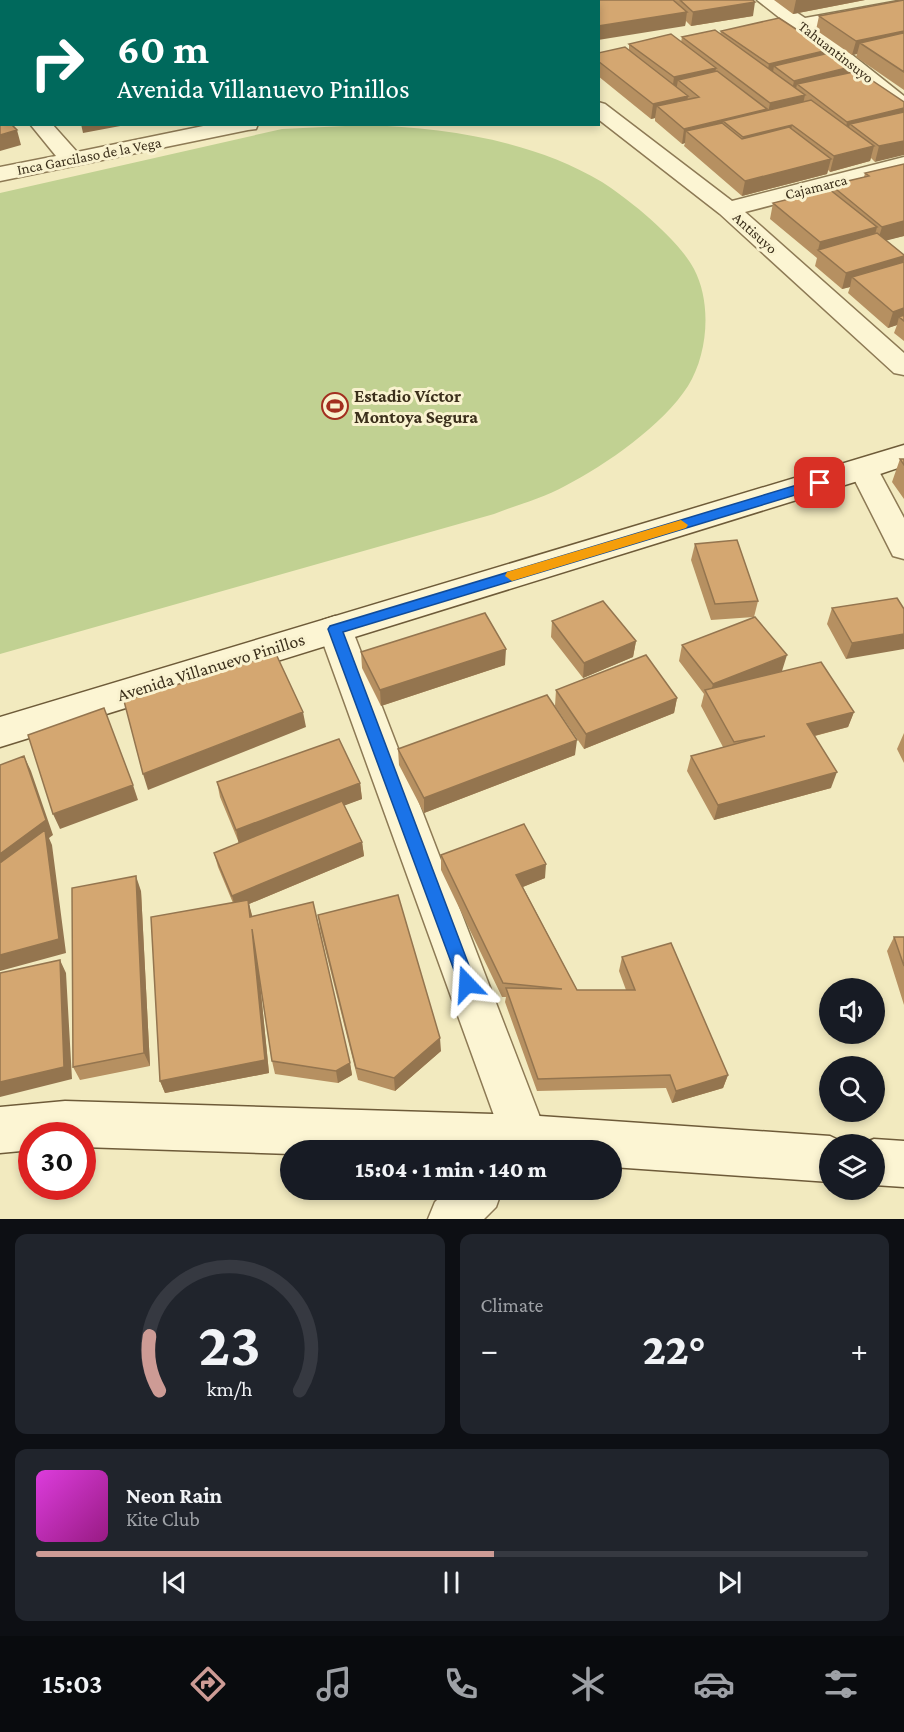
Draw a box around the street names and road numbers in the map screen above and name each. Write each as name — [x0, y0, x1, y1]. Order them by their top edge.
street label: Tahuantinsuyo — [795, 18, 877, 87]
street label: Inca Garcilaso de la Vega — [15, 134, 163, 179]
street label: Cajamarca — [783, 172, 849, 203]
street label: Antisuyo — [729, 209, 780, 258]
street label: Avenida Villanuevo Pinillos — [115, 629, 307, 705]

